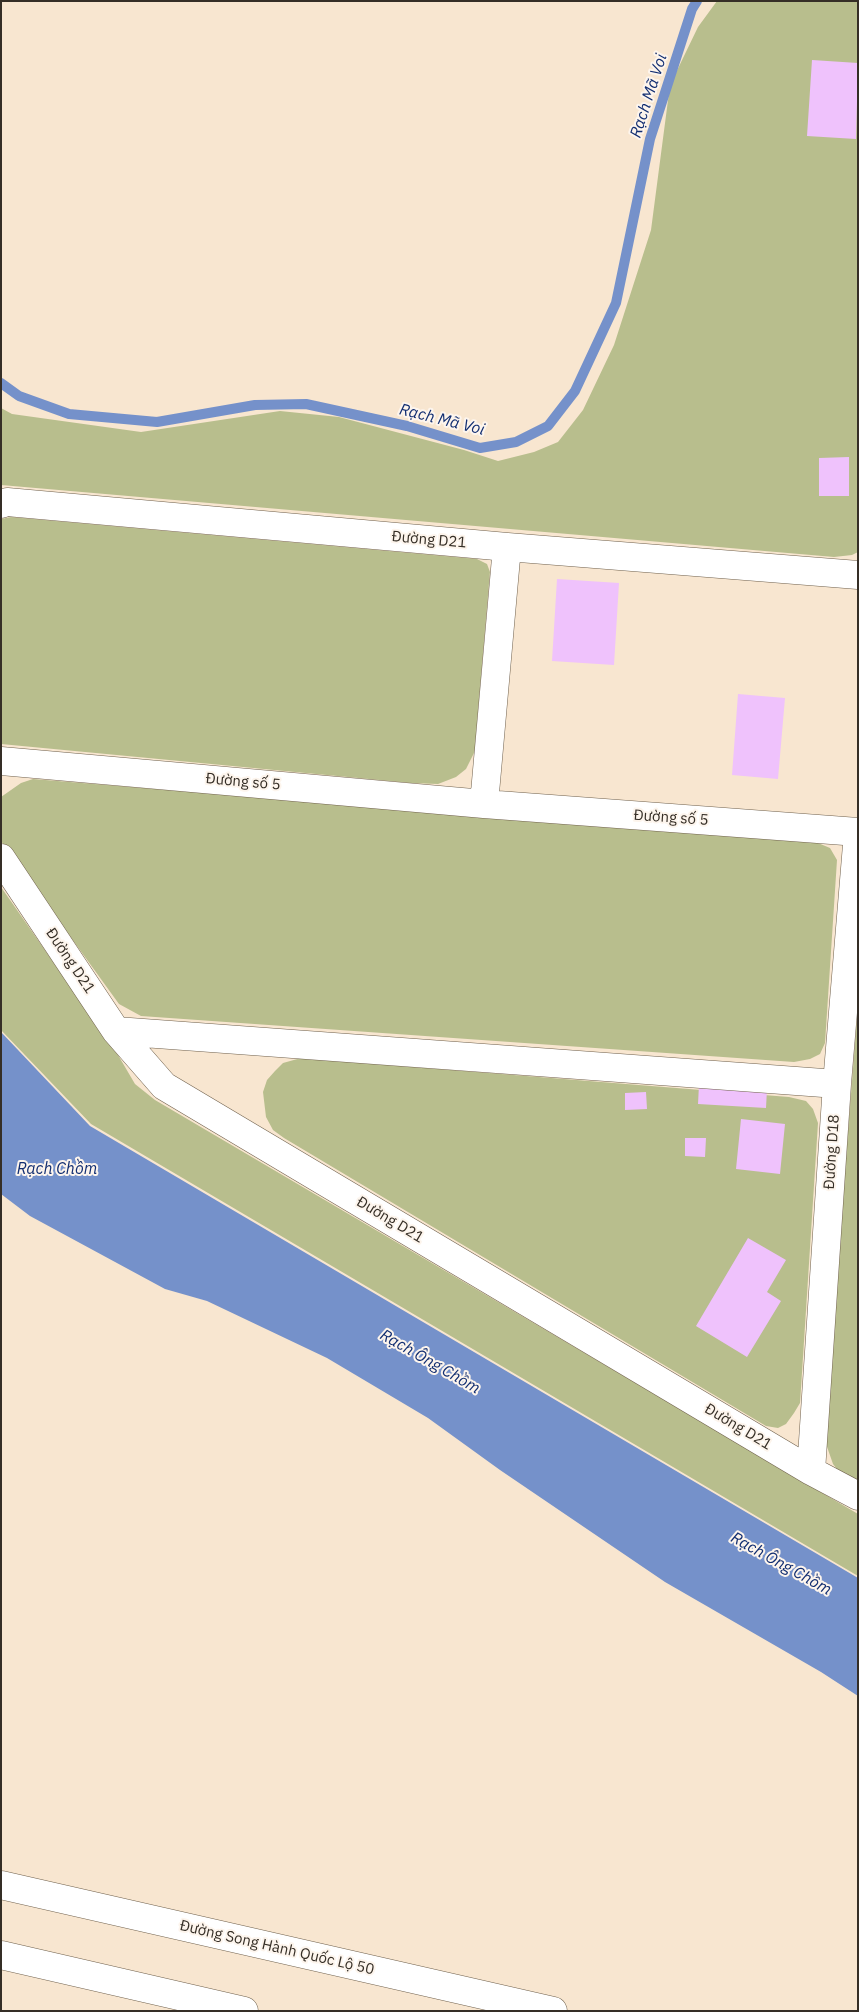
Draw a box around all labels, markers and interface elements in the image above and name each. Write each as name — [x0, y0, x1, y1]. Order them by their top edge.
water label: Rạch Mã Voi — [626, 52, 672, 140]
water label: Rạch Mã Voi — [397, 400, 487, 440]
street label: Đường D21 — [391, 528, 467, 552]
street label: Đường số 5 — [205, 770, 281, 794]
street label: Đường số 5 — [633, 806, 709, 830]
street label: Đường D21 — [42, 925, 98, 997]
street label: Đường D18 — [820, 1114, 844, 1190]
water label: Rạch Chồm — [17, 1159, 97, 1179]
street label: Đường D21 — [353, 1193, 427, 1247]
water label: Rạch Ông Chồm — [377, 1326, 483, 1398]
street label: Đường D21 — [701, 1400, 775, 1454]
water label: Rạch Ông Chồm — [727, 1528, 835, 1600]
street label: Đường Song Hành Quốc Lộ 50 — [178, 1917, 376, 1979]

